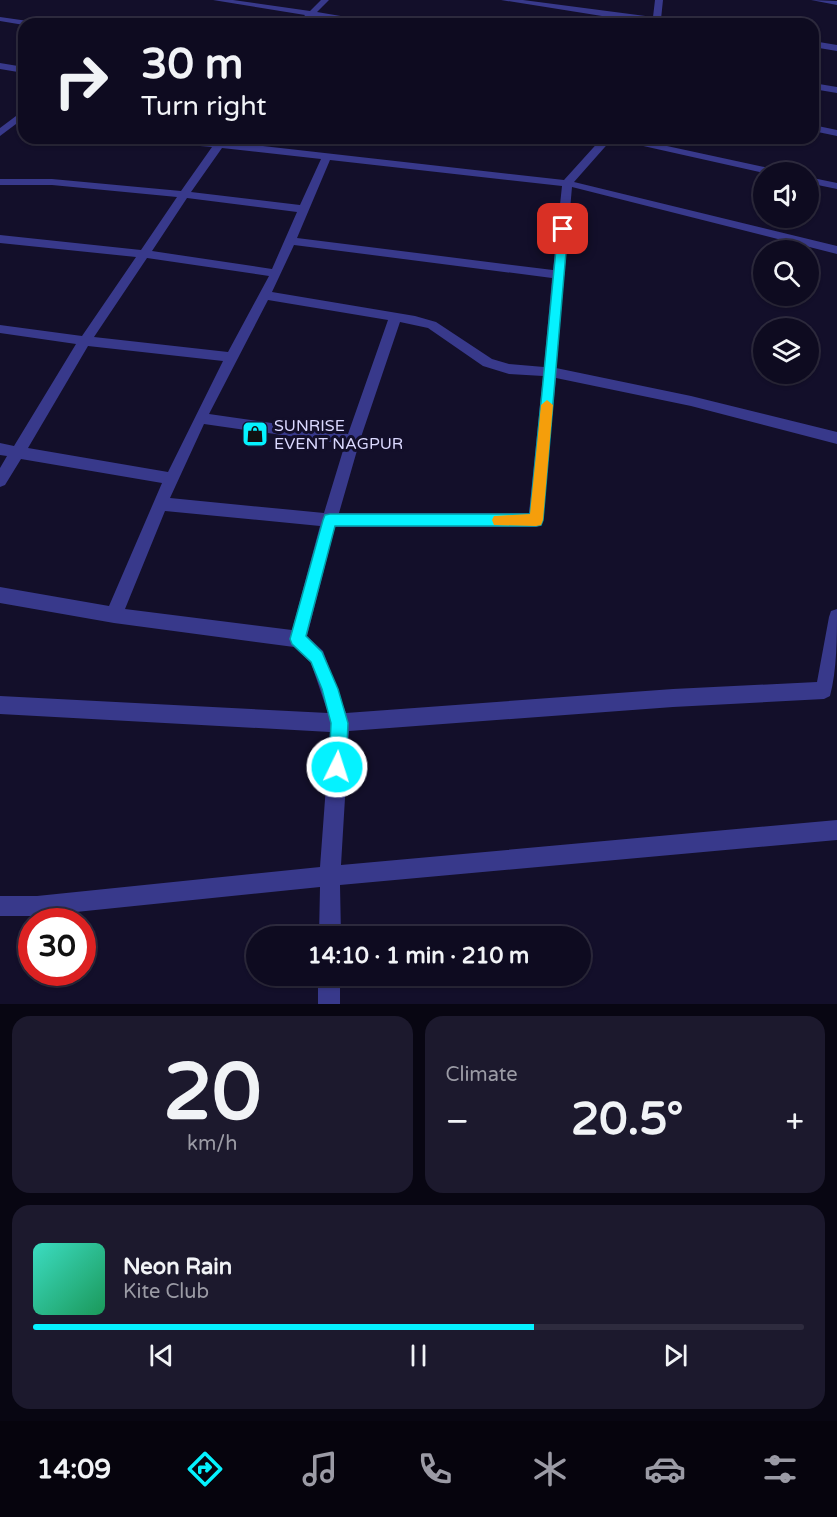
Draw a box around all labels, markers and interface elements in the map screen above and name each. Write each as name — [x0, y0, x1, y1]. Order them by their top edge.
text: 30 m — [141, 39, 243, 90]
icon: right — [42, 42, 120, 120]
text: Turn right — [141, 90, 267, 123]
map controls — [753, 162, 819, 384]
button: sound — [753, 162, 819, 228]
pin — [537, 203, 588, 254]
icon: arrive — [546, 212, 579, 245]
button: search — [753, 240, 819, 306]
button: layers — [753, 318, 819, 384]
place label: SUNRISE EVENT NAGPUR — [274, 416, 403, 454]
shop icon: SUNRISE EVENT NAGPUR — [240, 419, 270, 449]
position arrow — [305, 735, 369, 799]
speed limit sign: 30 — [18, 908, 96, 986]
text: 14:10 · 1 min · 210 m — [308, 943, 529, 969]
text: 20 — [163, 1046, 261, 1140]
text: Climate — [446, 1063, 518, 1087]
text: 20.5° — [571, 1093, 684, 1147]
text: − — [446, 1102, 469, 1141]
text: + — [785, 1102, 804, 1141]
text: km/h — [187, 1132, 237, 1156]
text: Neon Rain — [123, 1254, 232, 1280]
text: Kite Club — [123, 1280, 209, 1304]
icon: previous — [145, 1339, 178, 1372]
icon: pause — [402, 1339, 435, 1372]
icon: next — [659, 1339, 692, 1372]
icon: directions — [184, 1448, 226, 1490]
icon: music — [299, 1448, 341, 1490]
icon: phone — [414, 1448, 456, 1490]
icon: climate — [529, 1448, 571, 1490]
icon: car — [644, 1448, 686, 1490]
icon: filters — [759, 1448, 801, 1490]
text: 14:09 — [36, 1453, 111, 1486]

